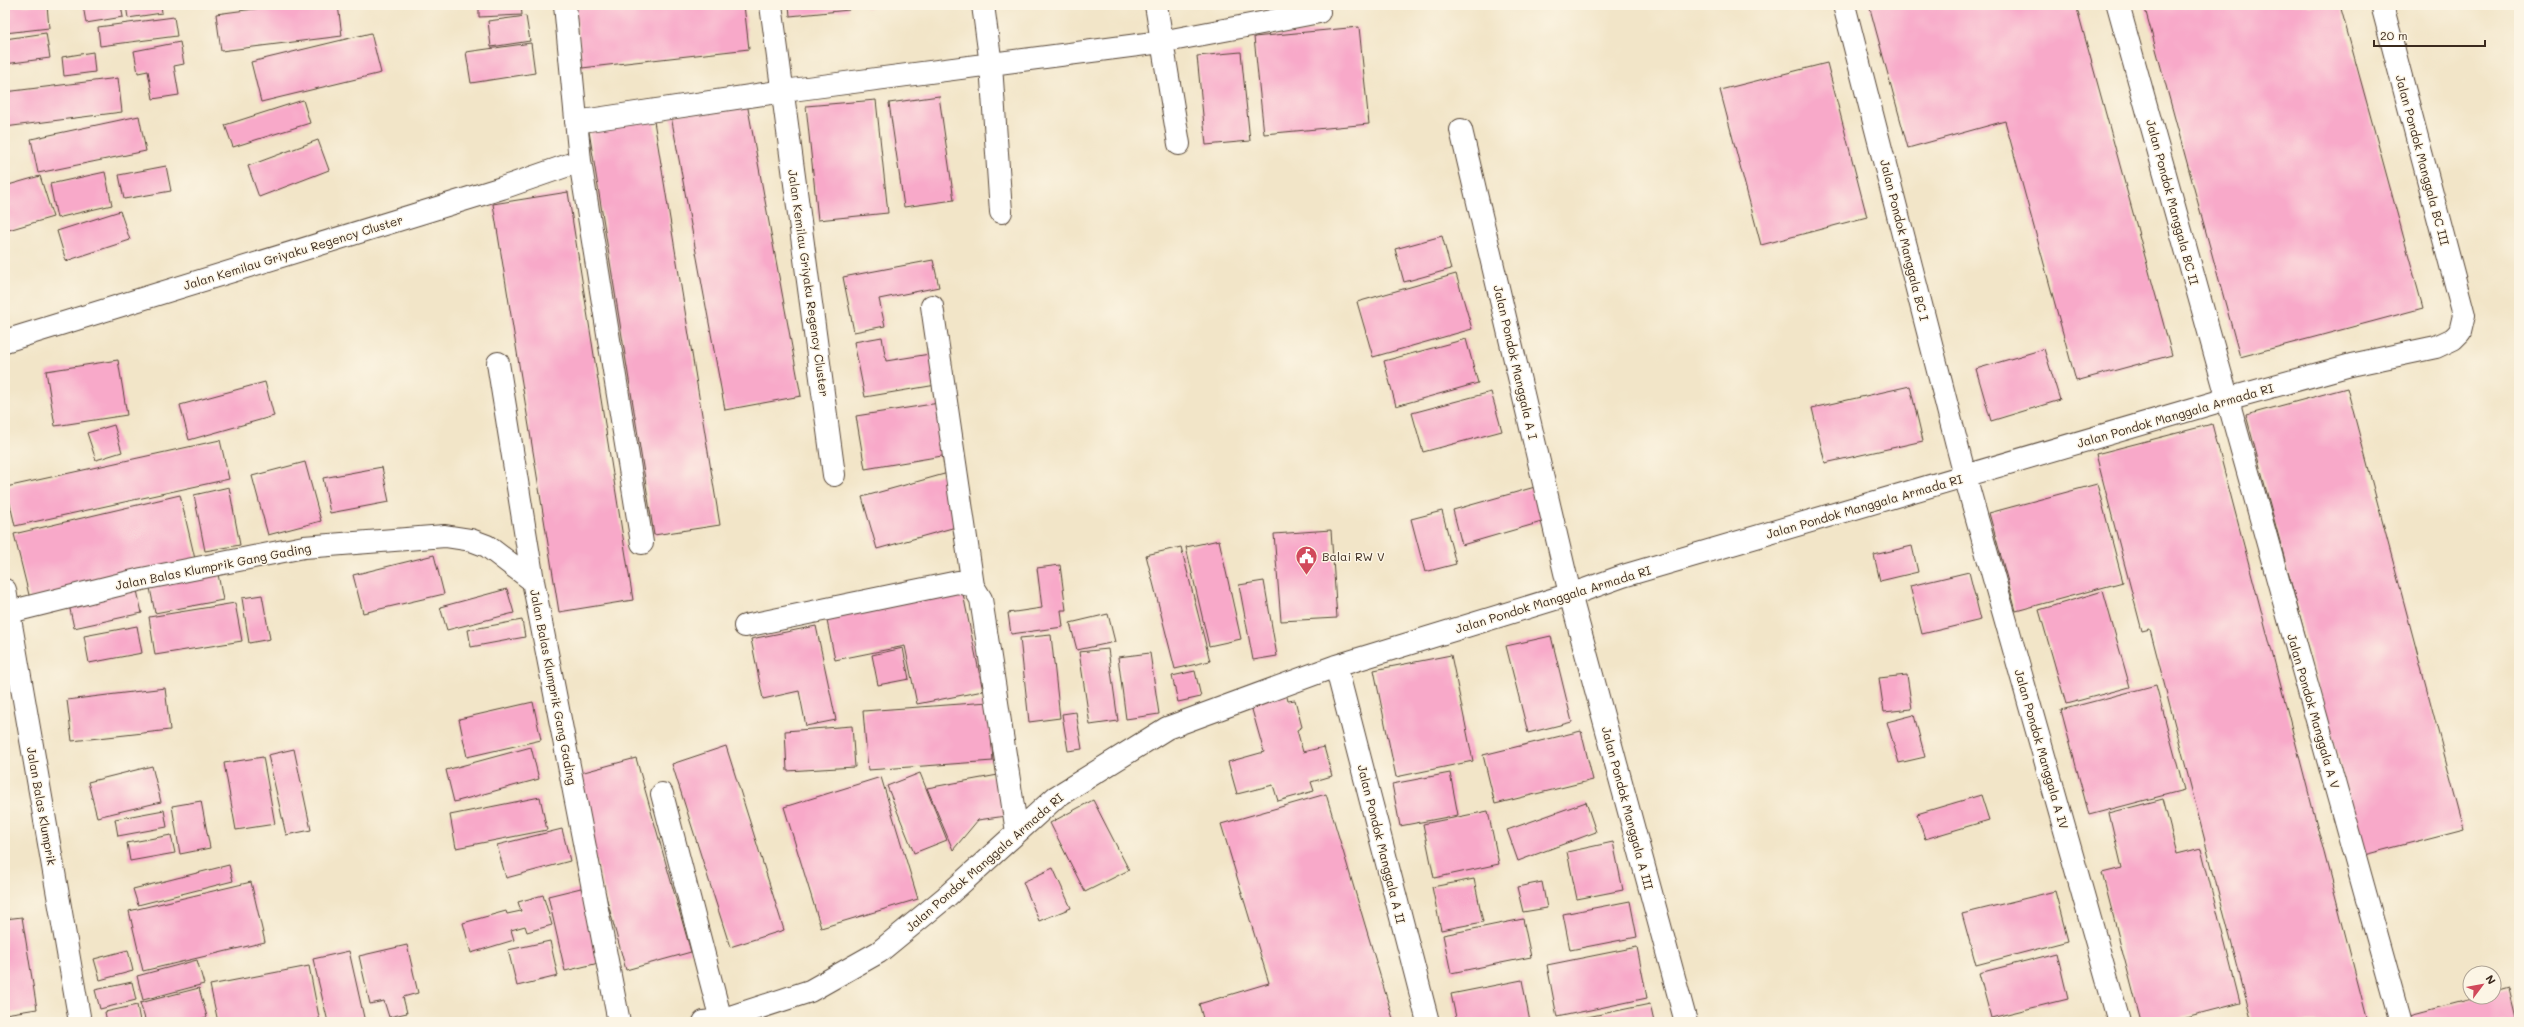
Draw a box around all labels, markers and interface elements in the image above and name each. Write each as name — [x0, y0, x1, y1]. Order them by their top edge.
scale bar — [2374, 22, 2485, 48]
text: 20 m — [2380, 27, 2408, 43]
street label: Jalan Pondok Manggala BC III — [2392, 73, 2454, 247]
street label: Jalan Pondok Manggala BC II — [2143, 117, 2203, 287]
street label: Jalan Pondok Manggala BC I — [1877, 158, 1933, 322]
street label: Jalan Kemilau Griyaku Regency Cluster — [785, 168, 833, 398]
street label: Jalan Kemilau Griyaku Regency Cluster — [181, 211, 405, 293]
street label: Jalan Pondok Manggala A I — [1490, 283, 1542, 441]
street label: Jalan Pondok Manggala Armada RI — [2075, 379, 2275, 451]
street label: Jalan Pondok Manggala Armada RI — [1764, 470, 1964, 542]
street label: Jalan Balas Klumprik Gang Gading — [114, 539, 312, 593]
public building icon: Balai RW V — [1293, 543, 1319, 576]
place label: Balai RW V — [1322, 548, 1385, 564]
street label: Jalan Pondok Manggala Armada RI — [1453, 562, 1653, 636]
street label: Jalan Balas Klumprik Gang Gading — [527, 588, 581, 786]
street label: Jalan Pondok Manggala A V — [2284, 632, 2344, 791]
street label: Jalan Pondok Manggala A IV — [2011, 667, 2073, 831]
street label: Jalan Pondok Manggala A III — [1598, 725, 1658, 891]
street label: Jalan Balas Klumprik — [24, 746, 60, 866]
street label: Jalan Pondok Manggala A II — [1355, 763, 1409, 925]
street label: Jalan Pondok Manggala Armada RI — [902, 789, 1066, 935]
north arrow — [2462, 965, 2502, 1005]
text: N — [2482, 972, 2499, 987]

